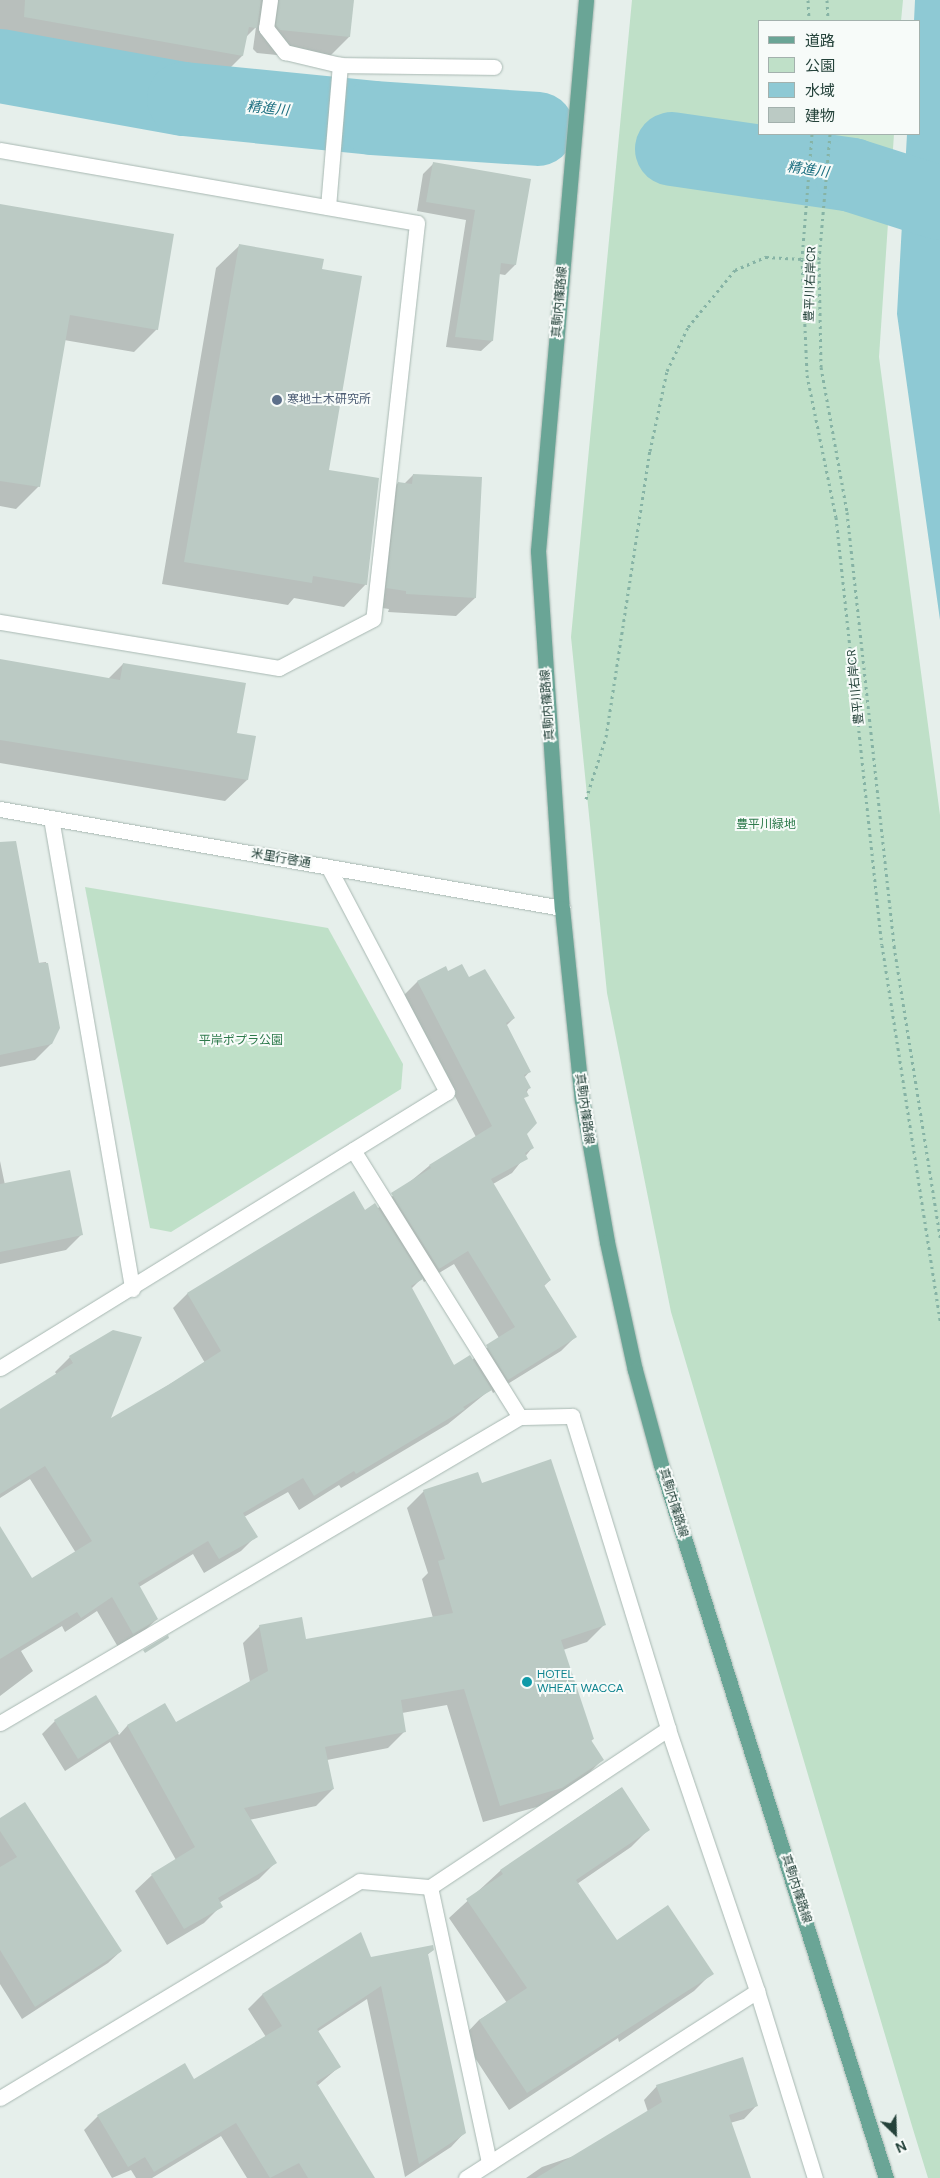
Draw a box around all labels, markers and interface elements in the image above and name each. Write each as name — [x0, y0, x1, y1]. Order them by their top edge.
legend — [758, 20, 920, 135]
text: 道路 — [805, 31, 835, 51]
text: 公園 — [805, 56, 835, 76]
text: 水域 — [805, 81, 835, 101]
water label: 精進川 — [246, 97, 290, 119]
text: 建物 — [805, 106, 835, 126]
water label: 精進川 — [786, 158, 830, 180]
street label: 豊平川右岸CR — [802, 246, 820, 322]
street label: 真駒内篠路線 — [550, 266, 570, 338]
place label: 寒地土木研究所 — [287, 393, 371, 407]
marker: 寒地土木研究所 — [271, 394, 283, 406]
street label: 豊平川右岸CR — [845, 649, 867, 725]
street label: 真駒内篠路線 — [538, 669, 558, 741]
park label: 豊平川緑地 — [736, 818, 796, 832]
street label: 米里行啓通 — [250, 847, 312, 871]
park label: 平岸ポプラ公園 — [199, 1034, 283, 1048]
street label: 真駒内篠路線 — [572, 1072, 596, 1146]
street label: 真駒内篠路線 — [656, 1466, 690, 1540]
place label: HOTEL WHEAT WACCA — [537, 1668, 624, 1696]
marker: HOTEL WHEAT WACCA — [521, 1676, 533, 1688]
street label: 真駒内篠路線 — [778, 1853, 814, 1925]
north arrow — [870, 2108, 920, 2158]
text: N — [893, 2136, 909, 2157]

